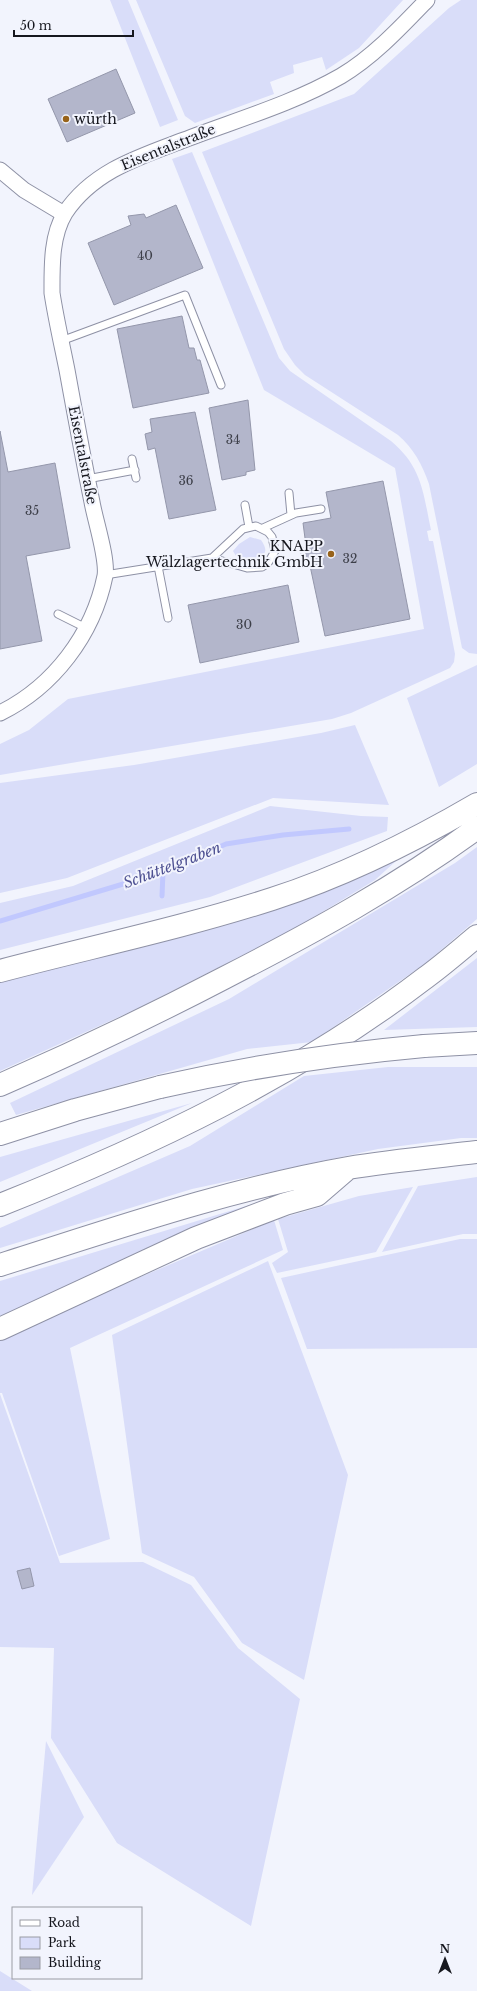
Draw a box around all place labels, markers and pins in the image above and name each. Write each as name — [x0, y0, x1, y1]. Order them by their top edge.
place label: würth — [74, 110, 117, 128]
marker: würth — [61, 114, 71, 124]
place label: KNAPP Wälzlagertechnik GmbH — [145, 537, 323, 571]
marker: KNAPP Wälzlagertechnik GmbH — [326, 549, 336, 559]

